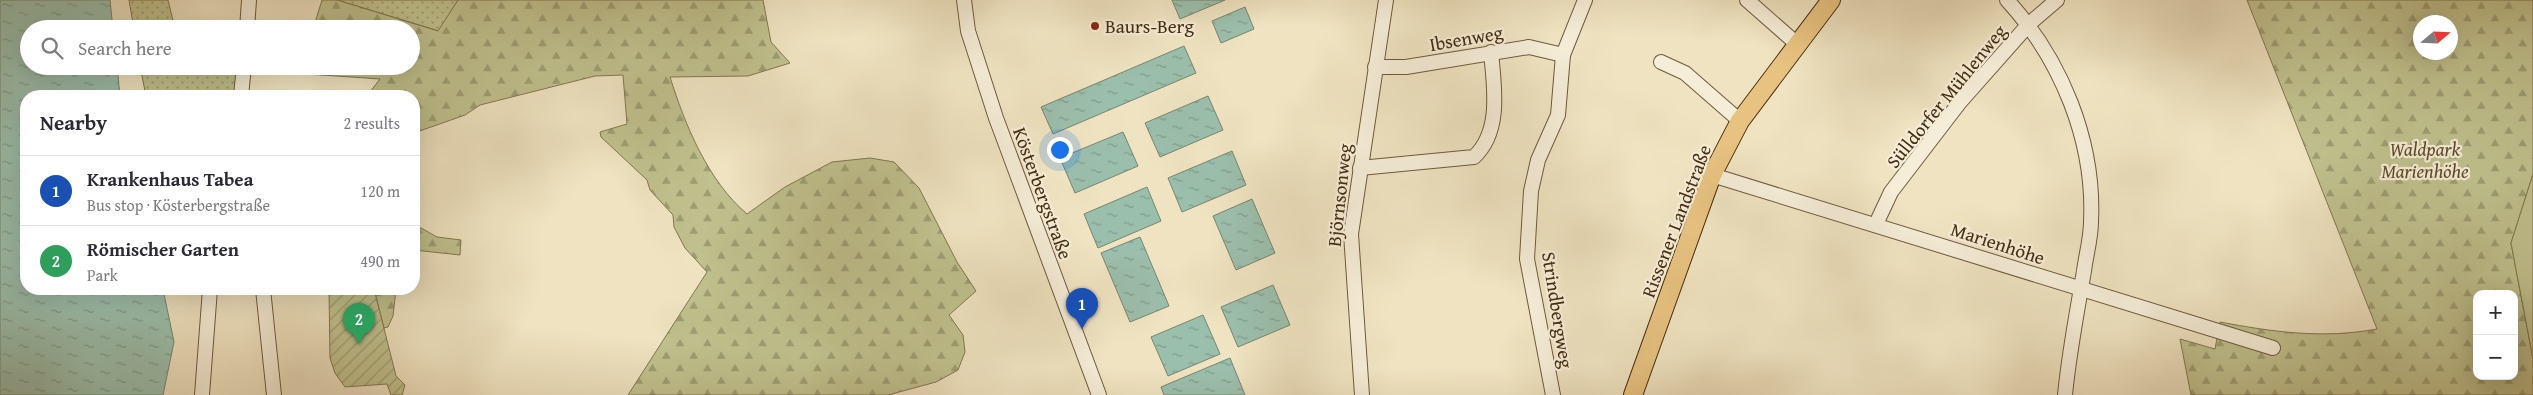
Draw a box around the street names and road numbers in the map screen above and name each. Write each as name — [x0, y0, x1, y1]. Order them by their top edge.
street label: Ibsenweg — [1427, 18, 1506, 58]
street label: Sülldorfer Mühlenweg — [1879, 18, 2013, 174]
street label: Kösterbergstraße — [1006, 123, 1080, 263]
street label: Rissener Landstraße — [1634, 140, 1718, 302]
street label: Björnsonweg — [1320, 142, 1358, 248]
street label: Marienhöhe — [1947, 215, 2049, 271]
street label: Strindbergweg — [1535, 250, 1581, 371]

